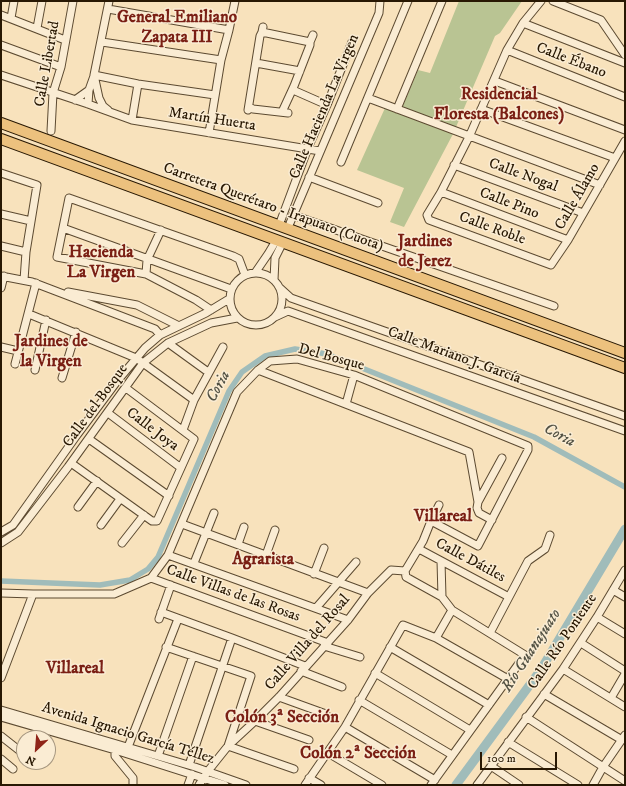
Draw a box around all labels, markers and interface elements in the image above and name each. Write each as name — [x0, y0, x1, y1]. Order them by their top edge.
district label: General Emiliano Zapata III — [117, 8, 237, 48]
street label: Calle Libertad — [32, 20, 64, 108]
street label: Calle Hacienda La Virgen — [286, 32, 364, 182]
street label: Calle Ébano — [533, 39, 609, 83]
district label: Residencial Floresta (Balcones) — [434, 85, 564, 125]
street label: Martín Huerta — [167, 104, 257, 136]
street label: Calle Nogal — [486, 155, 560, 197]
street label: Carretera Querétaro - Irapuato (Cuota) — [160, 160, 386, 256]
street label: Calle Álamo — [552, 161, 604, 233]
street label: Calle Pino — [477, 184, 541, 224]
street label: Calle Roble — [456, 209, 528, 249]
district label: Jardines de Jerez — [398, 232, 452, 272]
district label: Hacienda La Virgen — [67, 243, 135, 283]
street label: Calle Mariano J. García — [385, 324, 523, 388]
district label: Jardines de la Virgen — [14, 332, 88, 372]
street label: Del Bosque — [296, 341, 366, 375]
street label: Calle del Bosque — [60, 361, 132, 451]
water label: Coria — [203, 368, 235, 406]
street label: Calle Joya — [122, 404, 182, 456]
water label: Coria — [540, 420, 578, 452]
district label: Villareal — [414, 507, 472, 527]
street label: Calle Dátiles — [432, 535, 508, 587]
district label: Agrarista — [232, 550, 294, 570]
street label: Calle Villas de las Rosas — [164, 561, 302, 627]
street label: Calle Villa del Rosal — [261, 591, 355, 695]
street label: Calle Río Poniente — [524, 591, 602, 693]
water label: Río Guanajuato — [498, 606, 566, 696]
district label: Villareal — [46, 659, 104, 679]
street label: Avenida Ignacio García Téllez — [40, 699, 216, 769]
district label: Colón 3ª Sección — [225, 708, 339, 728]
north arrow — [16, 730, 56, 770]
district label: Colón 2ª Sección — [300, 744, 416, 764]
scale bar — [482, 744, 559, 770]
text: 100 m — [487, 751, 516, 766]
text: N — [24, 752, 38, 768]

